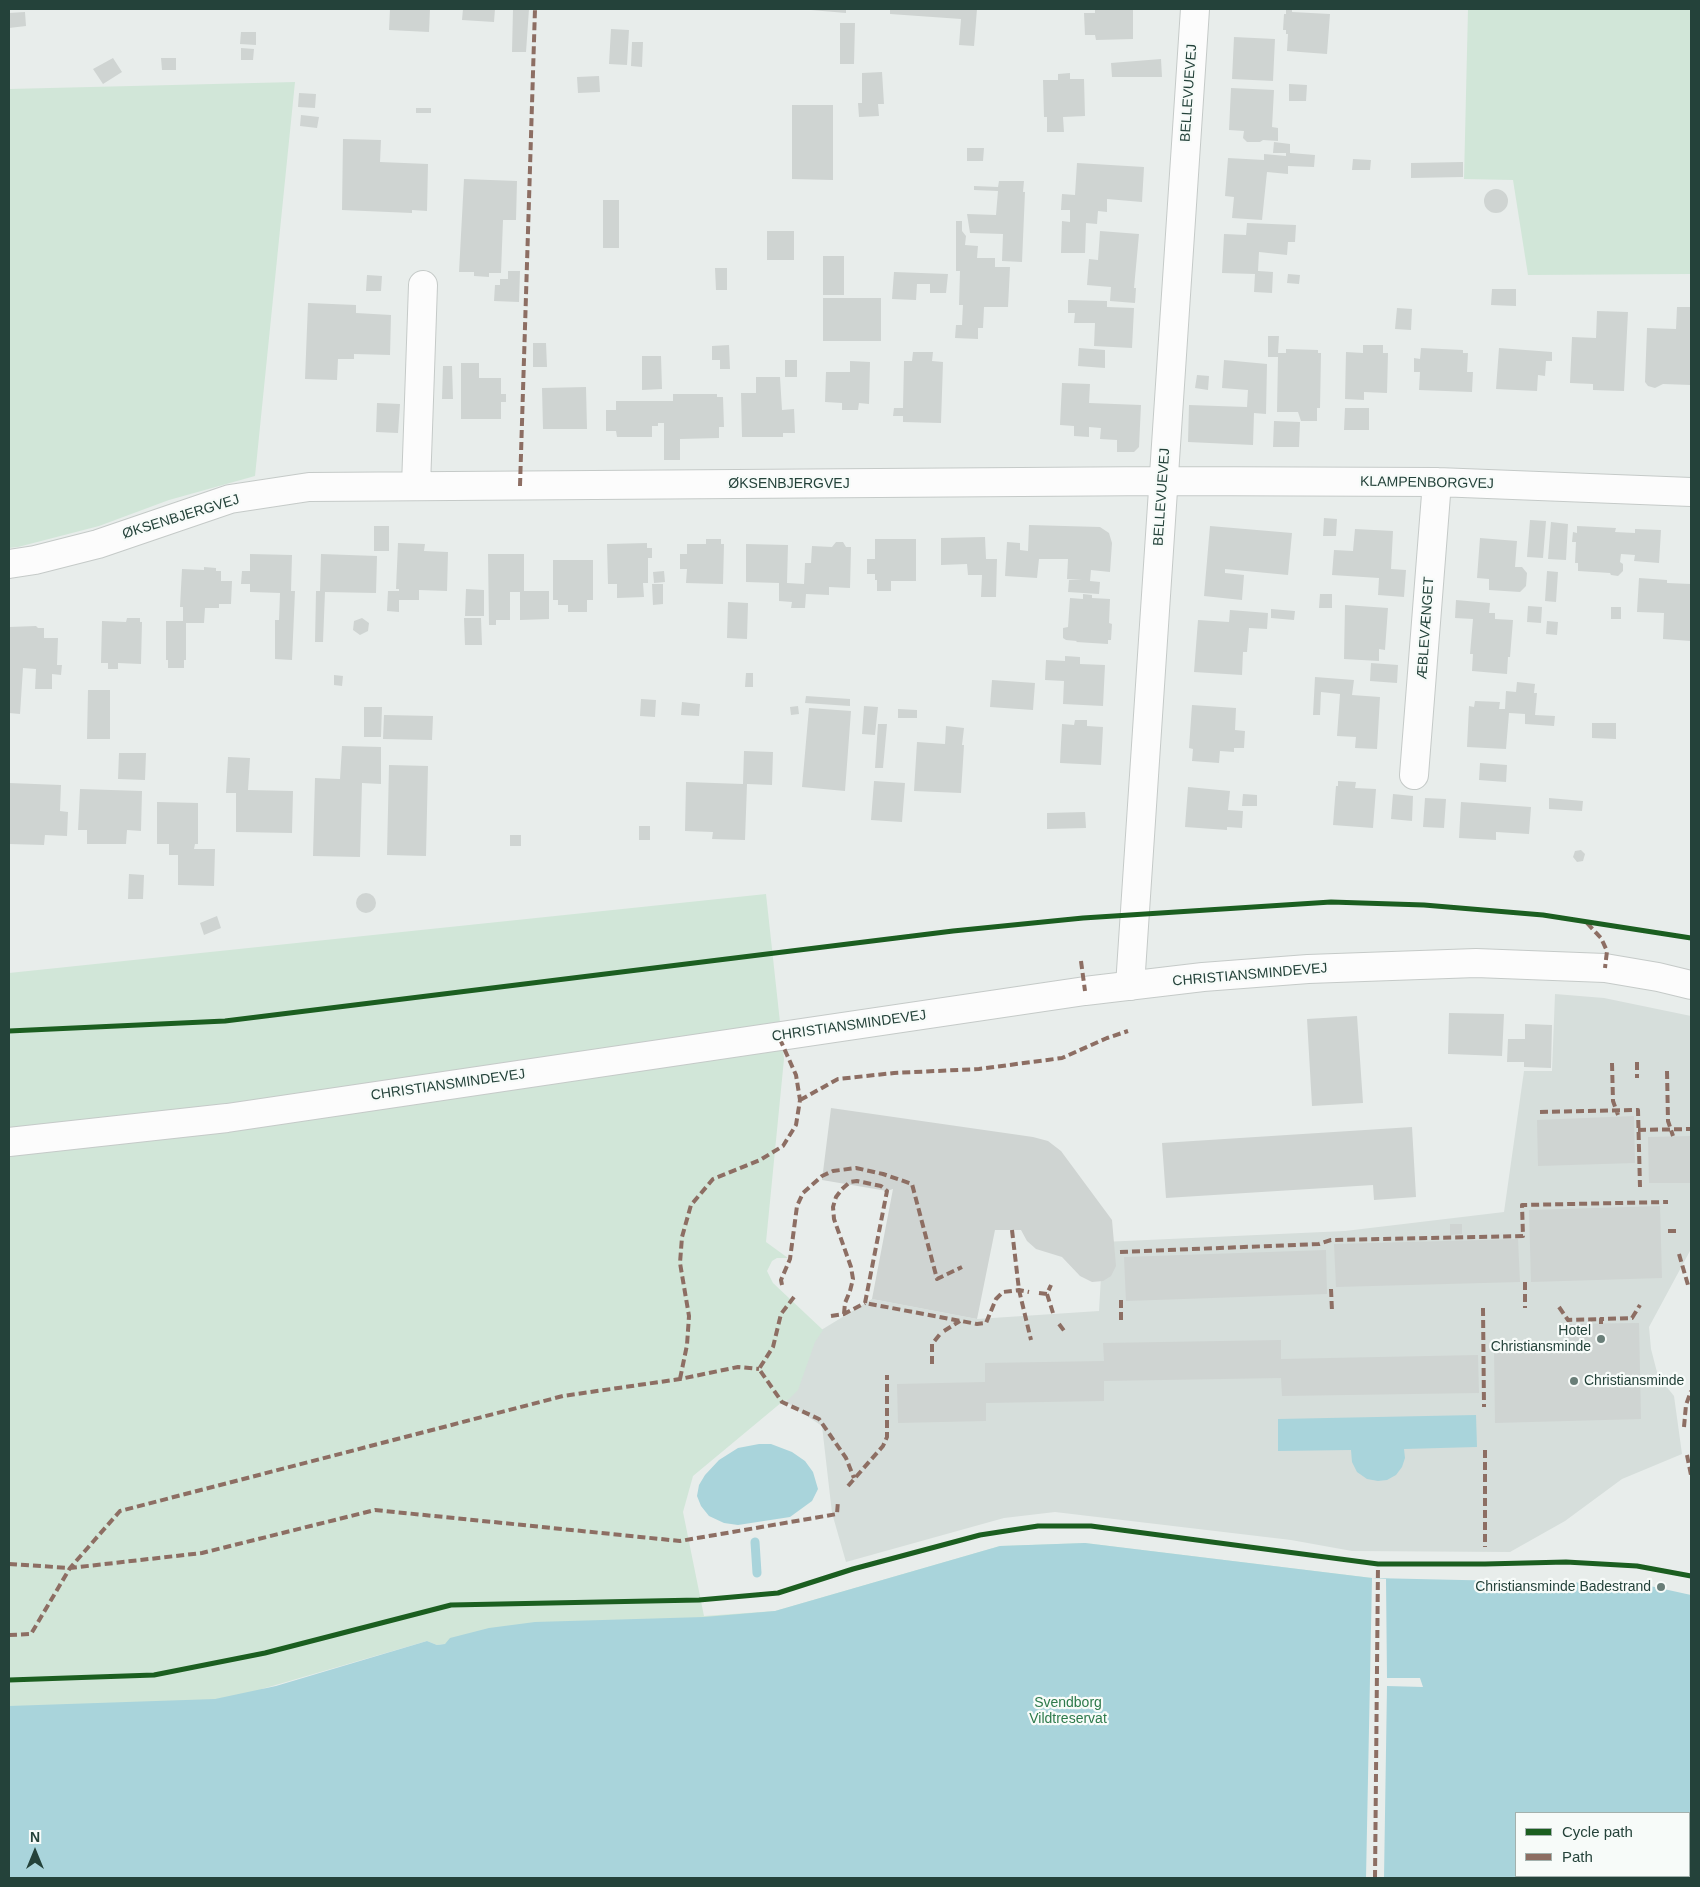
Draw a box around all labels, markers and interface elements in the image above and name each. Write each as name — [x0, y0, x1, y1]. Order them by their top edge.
street label: BELLEVUEVEJ — [1177, 44, 1201, 142]
street label: BELLEVUEVEJ — [1150, 448, 1174, 546]
street label: KLAMPENBORGVEJ — [1360, 473, 1494, 493]
street label: ØKSENBJERGVEJ — [728, 476, 850, 492]
street label: ØKSENBJERGVEJ — [121, 491, 241, 543]
street label: ÆBLEVÆNGET — [1414, 576, 1438, 680]
street label: CHRISTIANSMINDEVEJ — [1172, 960, 1328, 990]
street label: CHRISTIANSMINDEVEJ — [771, 1007, 927, 1045]
street label: CHRISTIANSMINDEVEJ — [370, 1066, 526, 1104]
place label: Hotel Christiansminde — [1491, 1323, 1591, 1355]
marker: Hotel Christiansminde — [1595, 1333, 1607, 1345]
place label: Christiansminde — [1584, 1373, 1684, 1389]
marker: Christiansminde — [1568, 1375, 1580, 1387]
place label: Christiansminde Badestrand — [1475, 1579, 1651, 1595]
marker: Christiansminde Badestrand — [1655, 1581, 1667, 1593]
park label: Svendborg Vildtreservat — [1029, 1695, 1107, 1728]
legend — [1515, 1812, 1690, 1877]
text: Cycle path — [1562, 1823, 1633, 1840]
north arrow — [10, 1827, 60, 1877]
text: N — [30, 1829, 40, 1845]
text: Path — [1562, 1848, 1593, 1865]

